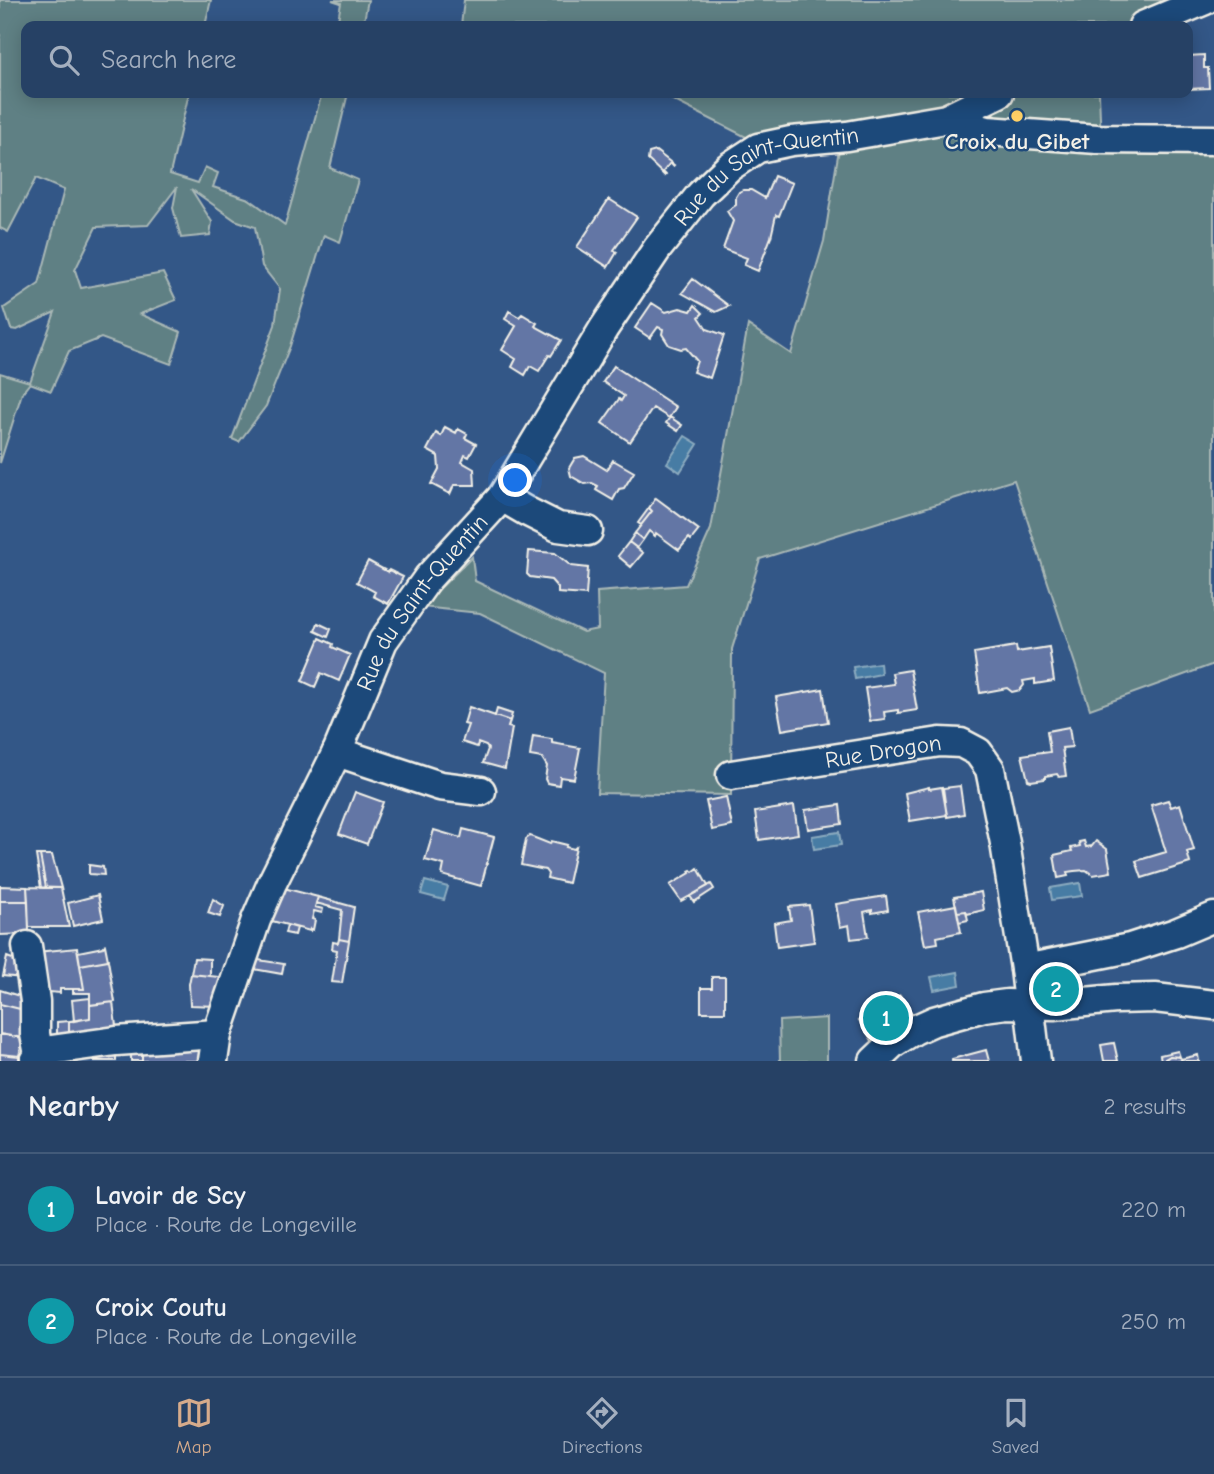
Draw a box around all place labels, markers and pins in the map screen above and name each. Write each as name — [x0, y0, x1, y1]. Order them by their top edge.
marker: Croix du Gibet — [1009, 108, 1025, 124]
place label: Croix du Gibet — [945, 128, 1090, 155]
pin: 2 — [1033, 963, 1079, 1015]
pin: 1 — [863, 992, 909, 1044]

